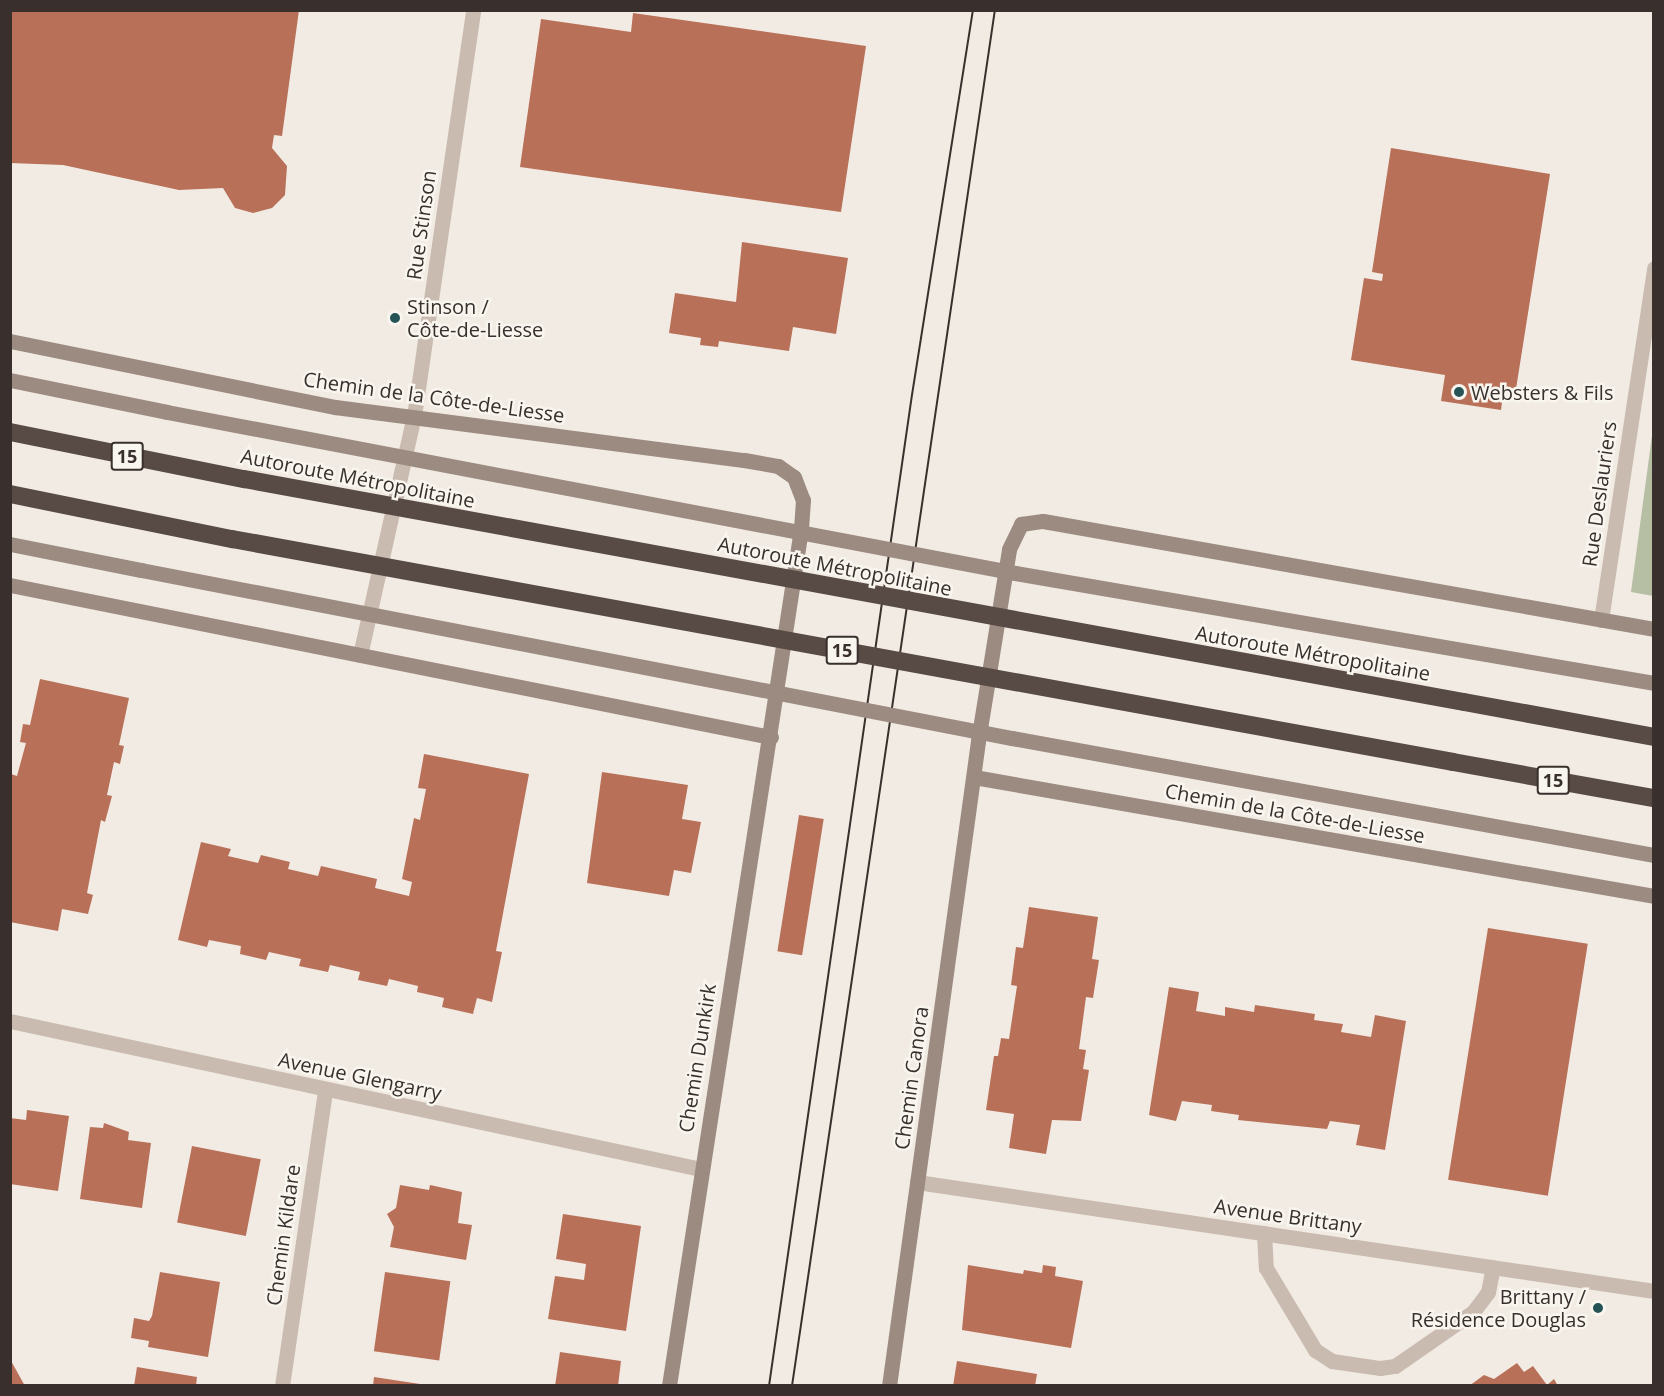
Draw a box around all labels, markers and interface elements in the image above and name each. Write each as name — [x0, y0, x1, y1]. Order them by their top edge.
street label: Rue Stinson — [401, 169, 441, 281]
place label: Stinson / Côte-de-Liesse — [407, 294, 543, 341]
marker: Stinson / Côte-de-Liesse — [388, 311, 402, 325]
street label: Chemin de la Côte-de-Liesse — [302, 367, 566, 427]
place label: Websters & Fils — [1471, 380, 1613, 404]
marker: Websters & Fils — [1452, 385, 1466, 399]
street label: Rue Deslauriers — [1577, 420, 1621, 568]
road number: 15 — [110, 441, 144, 471]
street label: Autoroute Métropolitaine — [239, 444, 477, 512]
street label: Autoroute Métropolitaine — [716, 532, 954, 600]
street label: Autoroute Métropolitaine — [1194, 621, 1432, 685]
road number: 15 — [826, 635, 858, 665]
road number: 15 — [1536, 765, 1570, 795]
street label: Chemin de la Côte-de-Liesse — [1163, 778, 1427, 848]
street label: Chemin Dunkirk — [673, 982, 721, 1134]
street label: Chemin Canora — [889, 1005, 933, 1151]
street label: Avenue Glengarry — [276, 1047, 444, 1105]
street label: Chemin Kildare — [261, 1163, 305, 1307]
street label: Avenue Brittany — [1213, 1194, 1363, 1238]
place label: Brittany / Résidence Douglas — [1411, 1284, 1586, 1331]
marker: Brittany / Résidence Douglas — [1591, 1301, 1605, 1315]

